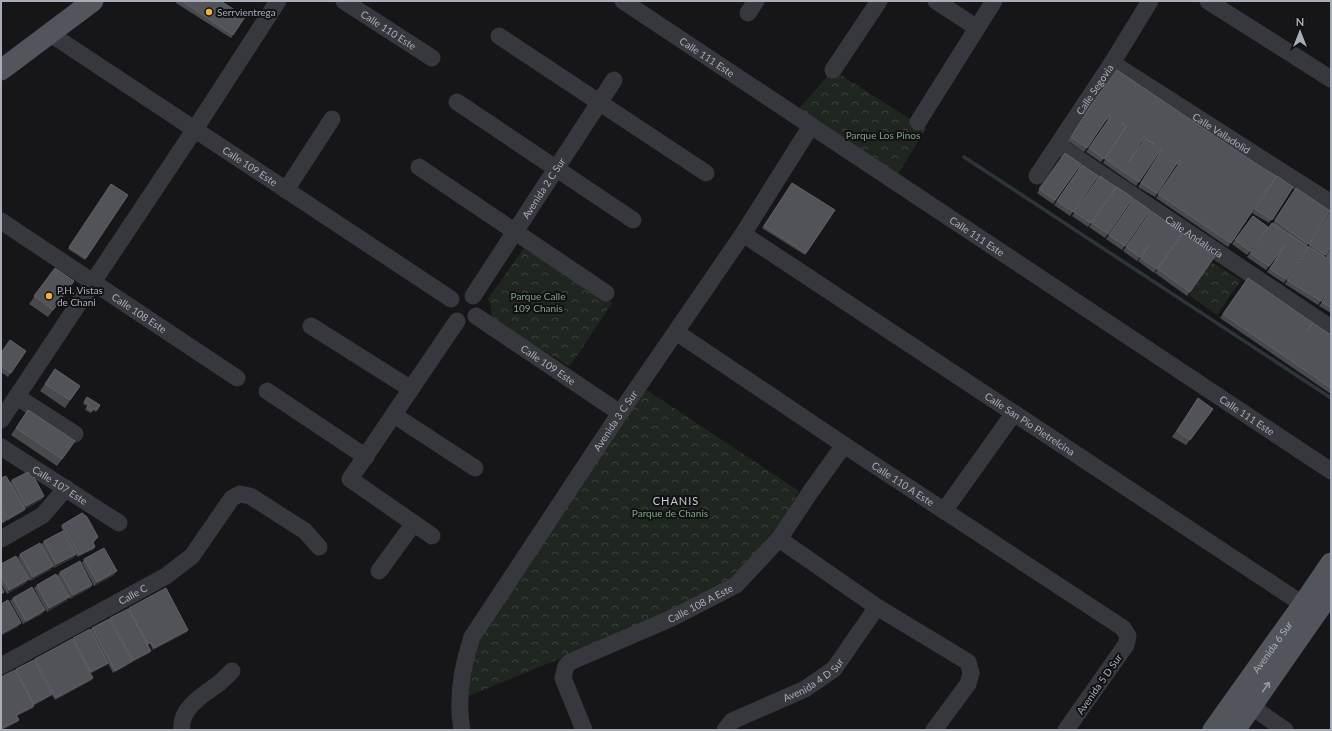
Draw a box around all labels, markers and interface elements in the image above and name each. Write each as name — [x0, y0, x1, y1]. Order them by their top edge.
place label: Serrvientrega — [217, 6, 276, 18]
marker: Serrvientrega — [204, 7, 214, 17]
street label: Calle 110 Este — [359, 8, 418, 52]
north arrow — [1280, 12, 1320, 52]
text: N — [1296, 15, 1304, 28]
street label: Calle 111 Este — [678, 34, 737, 79]
street label: Calle Segovia — [1073, 62, 1116, 117]
street label: Calle Valladolid — [1190, 110, 1253, 156]
park label: Parque Los Pinos — [846, 129, 920, 141]
street label: Calle 109 Este — [220, 144, 280, 188]
street label: Avenida 2 C Sur — [519, 155, 568, 221]
street label: Calle Andalucía — [1163, 213, 1225, 260]
street label: Calle 111 Este — [947, 214, 1007, 259]
place label: P.H. Vistas de Chani — [57, 284, 103, 308]
street label: Calle 108 Este — [110, 290, 169, 335]
park label: Parque Calle 109 Chanis — [511, 290, 565, 314]
marker: P.H. Vistas de Chani — [44, 291, 54, 301]
street label: Calle 109 Este — [519, 342, 578, 387]
street label: Avenida 3 C Sur — [591, 388, 640, 453]
street label: Calle San Pio Pietrelcina — [983, 390, 1077, 458]
street label: Calle 111 Este — [1217, 393, 1277, 438]
street label: Calle 110 A Este — [870, 459, 936, 508]
street label: Calle 107 Este — [30, 463, 90, 507]
district label: CHANIS — [653, 494, 699, 507]
park label: Parque de Chanis — [632, 507, 708, 519]
street label: Calle C — [116, 581, 149, 607]
street label: Calle 108 A Este — [666, 582, 735, 625]
street label: Avenida 6 Sur — [1250, 618, 1295, 675]
street label: Avenida 5 D Sur — [1074, 651, 1124, 716]
street label: Avenida 4 D Sur — [781, 655, 846, 704]
one-way arrow — [1262, 682, 1270, 693]

